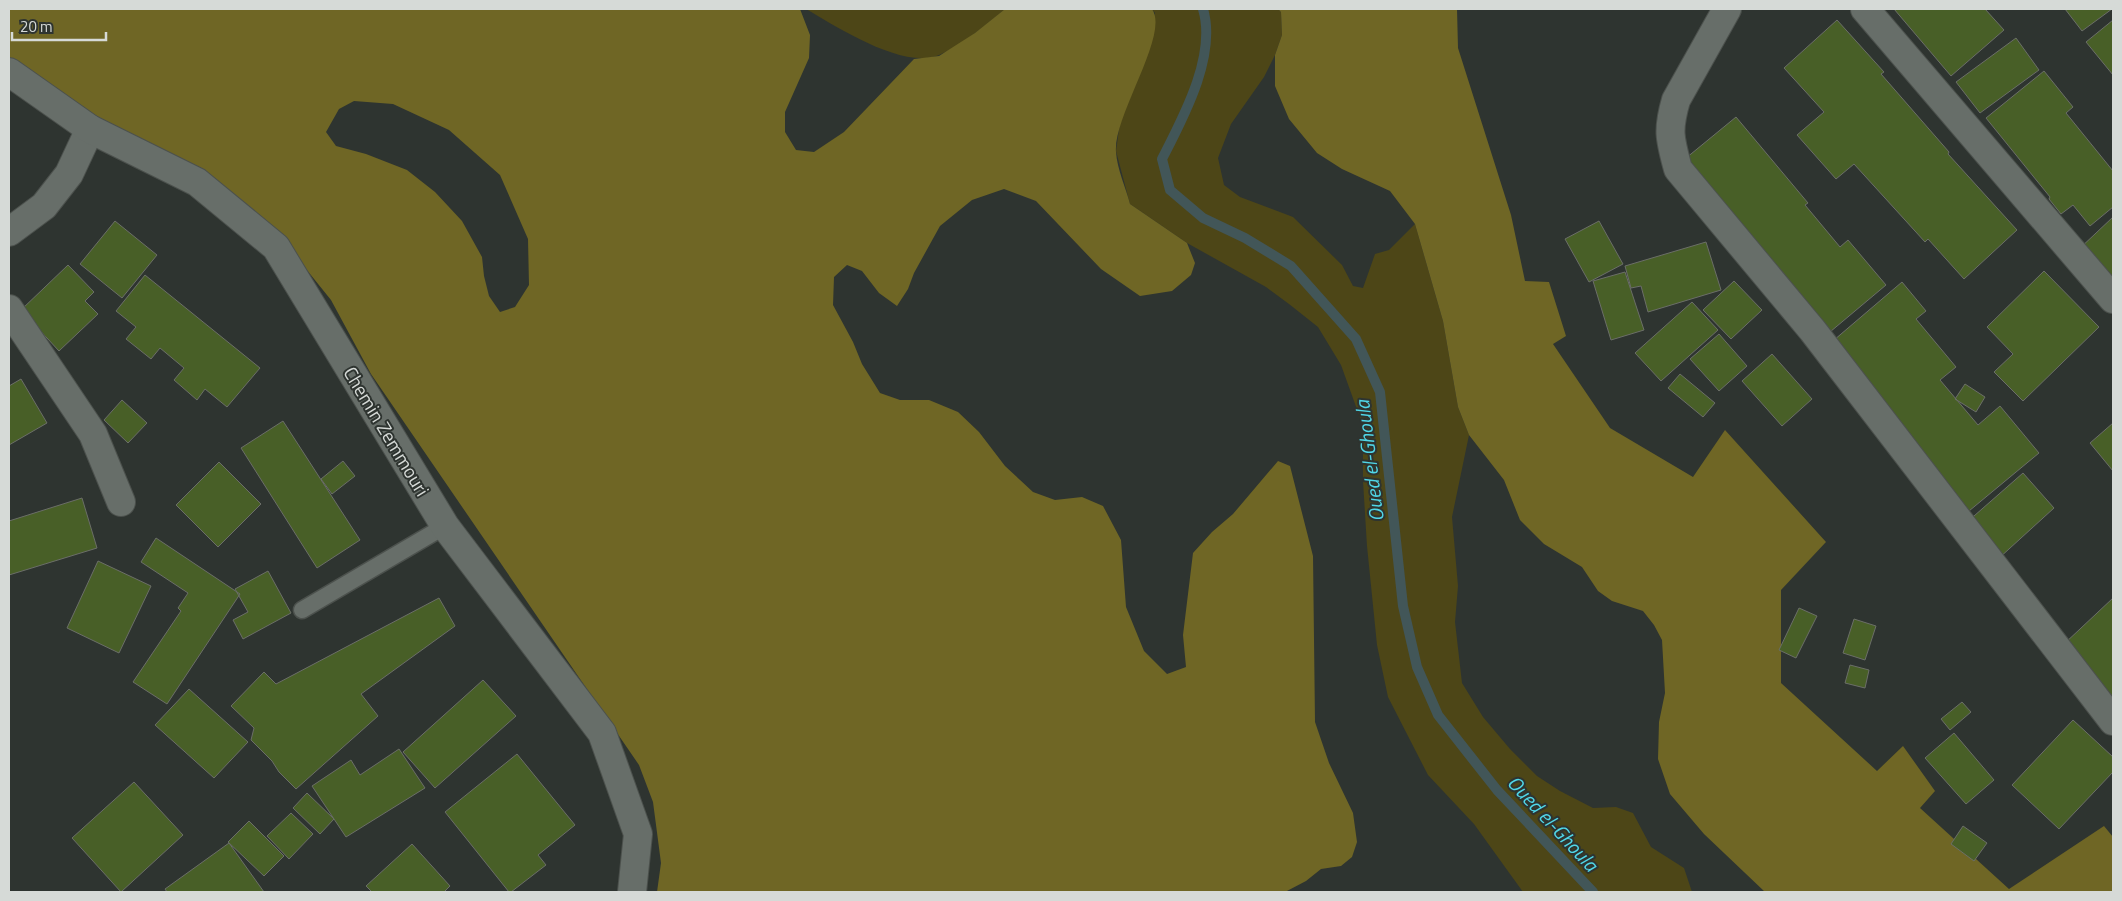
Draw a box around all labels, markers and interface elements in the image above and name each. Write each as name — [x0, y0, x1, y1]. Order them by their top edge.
scale bar — [12, 10, 106, 42]
text: 20 m — [20, 15, 53, 38]
street label: Chemin Zemmouri — [337, 361, 437, 501]
water label: Oued el-Ghoula — [1346, 398, 1392, 523]
water label: Oued el-Ghoula — [1500, 768, 1607, 879]

